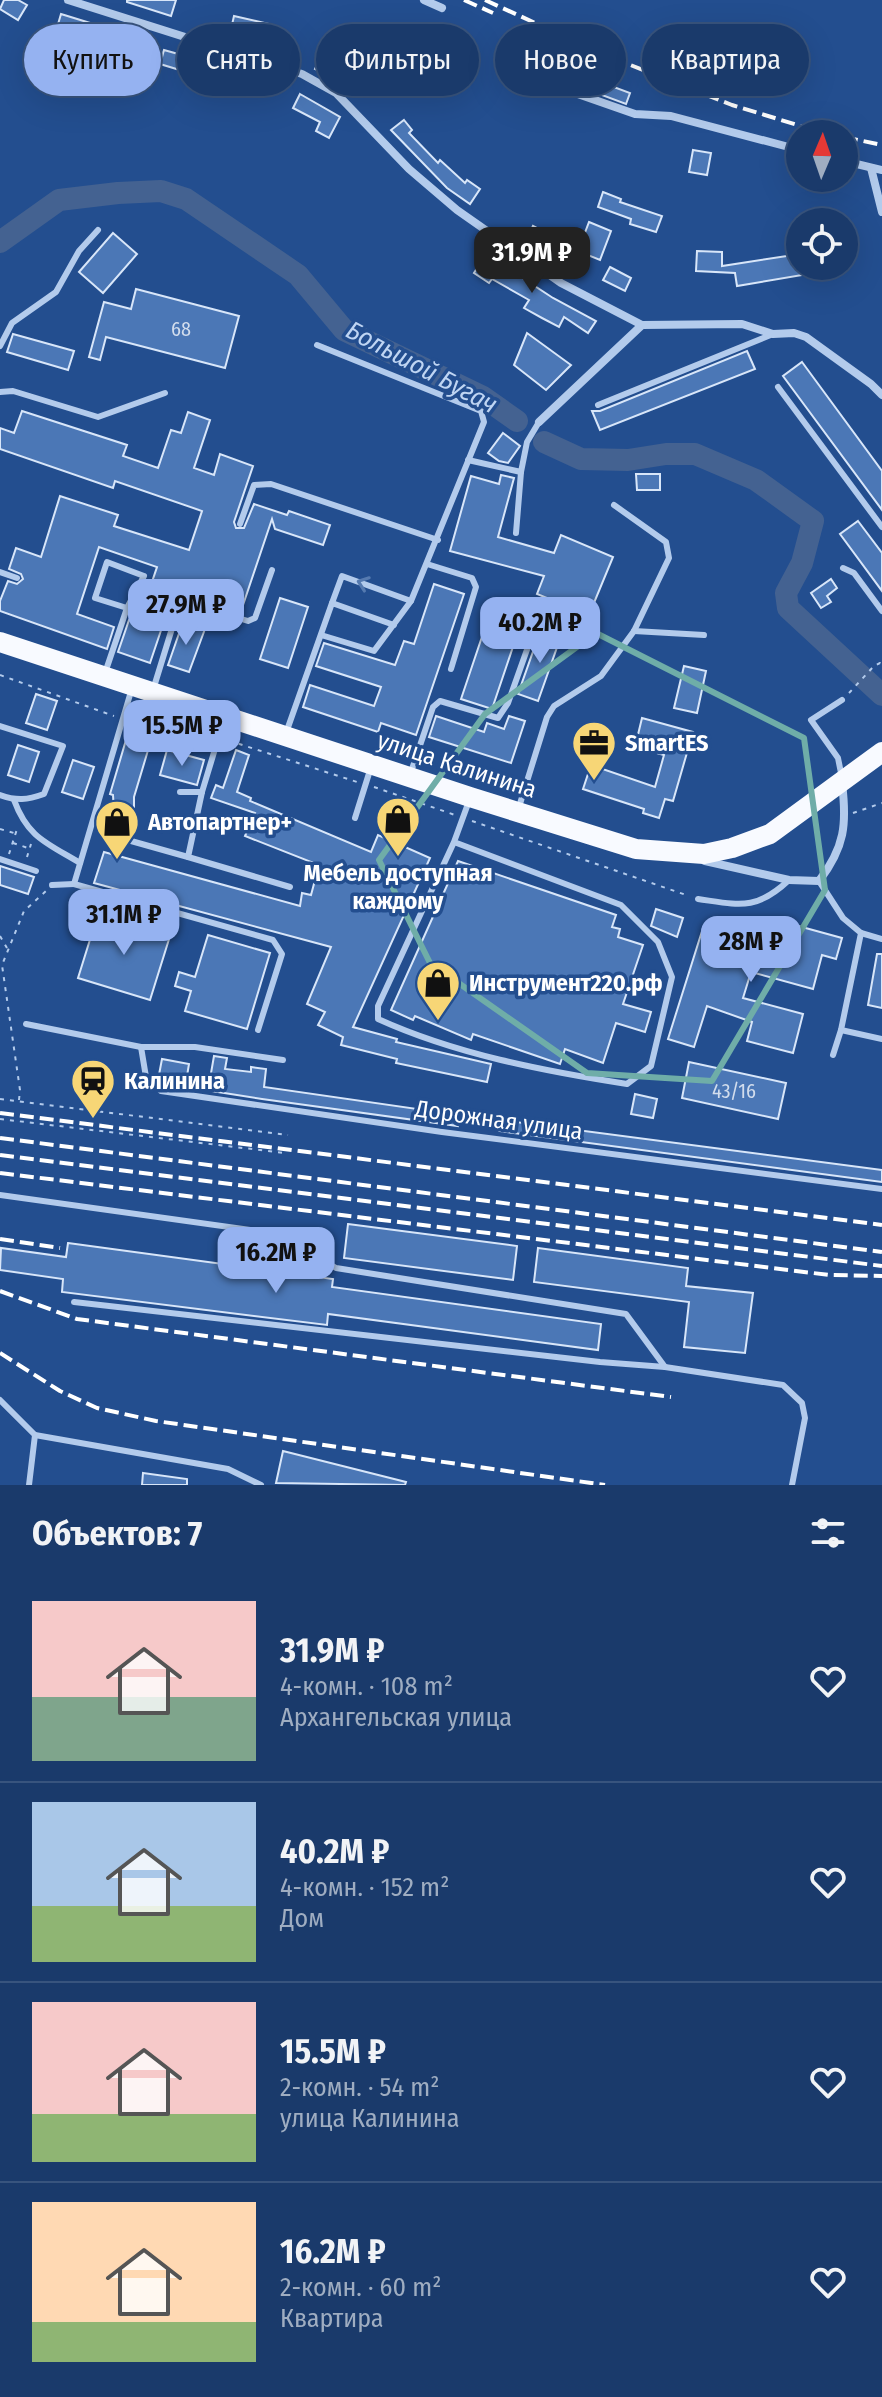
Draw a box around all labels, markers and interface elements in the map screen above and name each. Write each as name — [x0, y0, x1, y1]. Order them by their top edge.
chip: Купить — [24, 24, 161, 96]
chip: Снять — [177, 24, 300, 96]
chip: Фильтры — [316, 24, 479, 96]
chip: Новое — [495, 24, 626, 96]
chip: Квартира — [642, 24, 809, 96]
north arrow — [786, 120, 858, 192]
map controls — [786, 120, 858, 280]
button: locate — [786, 208, 858, 280]
pin: 31.9M ₽ — [458, 227, 606, 295]
text: 31.9M ₽ — [492, 237, 572, 268]
water label: Большой Бугач — [341, 315, 503, 420]
house number: 68 — [171, 317, 191, 341]
one-way arrow — [357, 577, 371, 593]
pin: 27.9M ₽ — [112, 579, 260, 647]
text: 27.9M ₽ — [146, 589, 226, 620]
pin: 40.2M ₽ — [466, 597, 614, 665]
text: 40.2M ₽ — [498, 607, 582, 638]
pin: 15.5M ₽ — [108, 700, 256, 768]
text: 15.5M ₽ — [142, 710, 222, 741]
office icon: SmartES — [570, 719, 618, 782]
street label: улица Калинина — [374, 726, 540, 804]
place label: SmartES — [625, 729, 709, 757]
shop icon: Мебель доступная каждому — [374, 795, 422, 858]
shop icon: Автопартнер+ — [93, 798, 141, 861]
place label: Автопартнер+ — [147, 808, 292, 836]
place label: Мебель доступная каждому — [303, 859, 493, 915]
pin: 31.1M ₽ — [50, 889, 198, 957]
text: 31.1M ₽ — [86, 899, 162, 930]
pin: 28M ₽ — [695, 916, 807, 984]
text: 28M ₽ — [719, 926, 783, 957]
shop icon: Инструмент220.рф — [414, 959, 462, 1022]
place label: Инструмент220.рф — [469, 969, 663, 997]
station icon: Калинина — [69, 1057, 117, 1120]
place label: Калинина — [124, 1067, 225, 1095]
house number: 43/16 — [712, 1079, 756, 1103]
street label: Дорожная улица — [413, 1094, 584, 1146]
pin: 16.2M ₽ — [202, 1227, 350, 1295]
text: 16.2M ₽ — [236, 1237, 316, 1268]
icon: filters — [806, 1511, 850, 1555]
text: Объектов: 7 — [32, 1513, 202, 1554]
text: 31.9M ₽ — [280, 1630, 384, 1671]
icon: home — [96, 1633, 192, 1729]
icon: heart — [806, 1659, 850, 1703]
text: 4-комн. · 108 m² — [280, 1671, 453, 1702]
text: Архангельская улица — [280, 1702, 512, 1733]
text: 40.2M ₽ — [280, 1831, 390, 1872]
icon: home — [96, 1834, 192, 1930]
icon: heart — [806, 1860, 850, 1904]
text: 4-комн. · 152 m² — [280, 1872, 449, 1903]
text: Дом — [280, 1903, 324, 1934]
text: 15.5M ₽ — [280, 2031, 386, 2072]
icon: home — [96, 2034, 192, 2130]
icon: heart — [806, 2060, 850, 2104]
text: 2-комн. · 54 m² — [280, 2072, 440, 2103]
text: улица Калинина — [280, 2103, 459, 2134]
text: 16.2M ₽ — [280, 2231, 386, 2272]
icon: home — [96, 2234, 192, 2330]
icon: heart — [806, 2260, 850, 2304]
text: 2-комн. · 60 m² — [280, 2272, 441, 2303]
text: Квартира — [280, 2303, 384, 2334]

